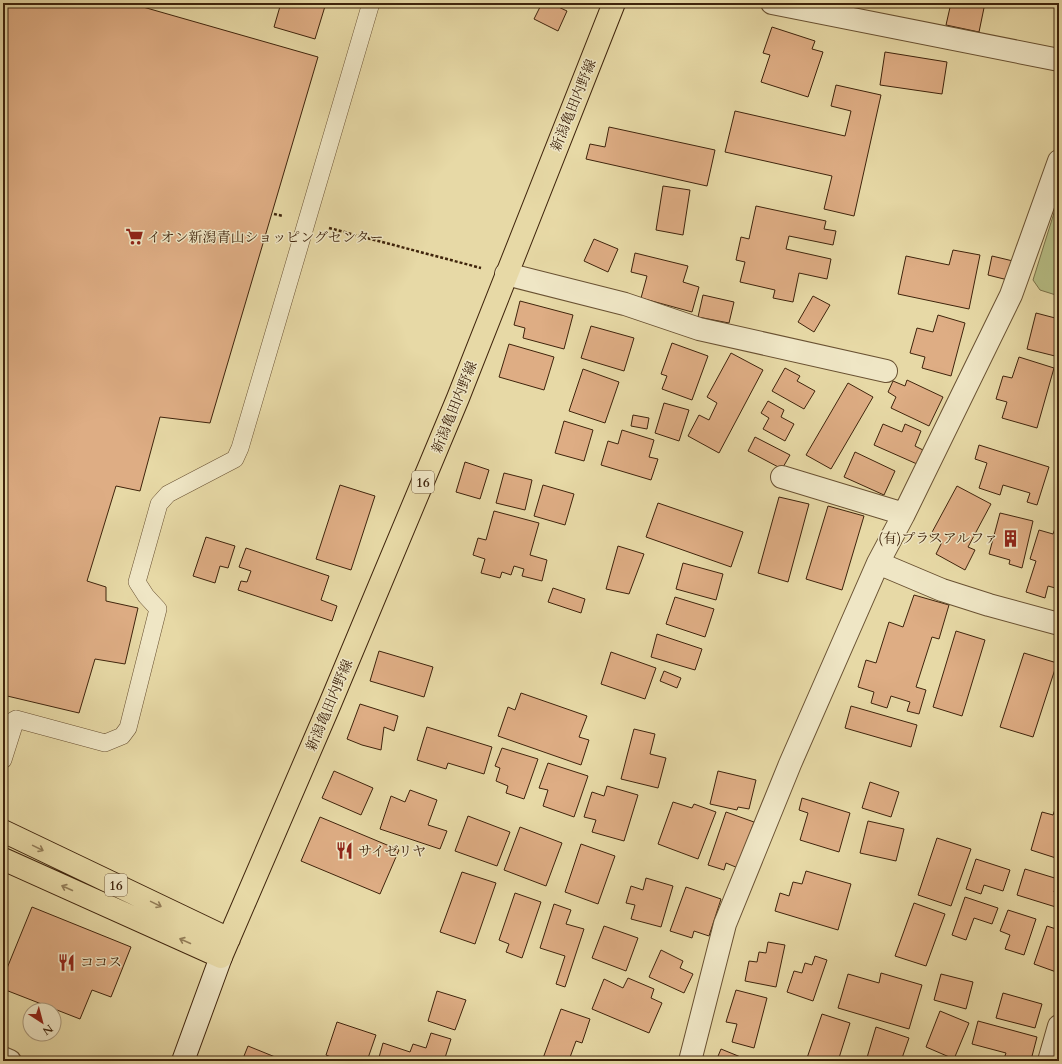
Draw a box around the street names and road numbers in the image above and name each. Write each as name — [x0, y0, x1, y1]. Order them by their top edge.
street label: 新潟亀田内野線 — [546, 56, 601, 154]
street label: 新潟亀田内野線 — [427, 358, 482, 456]
road number: 16 — [412, 471, 434, 493]
street label: 新潟亀田内野線 — [302, 656, 357, 754]
road number: 16 — [105, 874, 127, 896]

